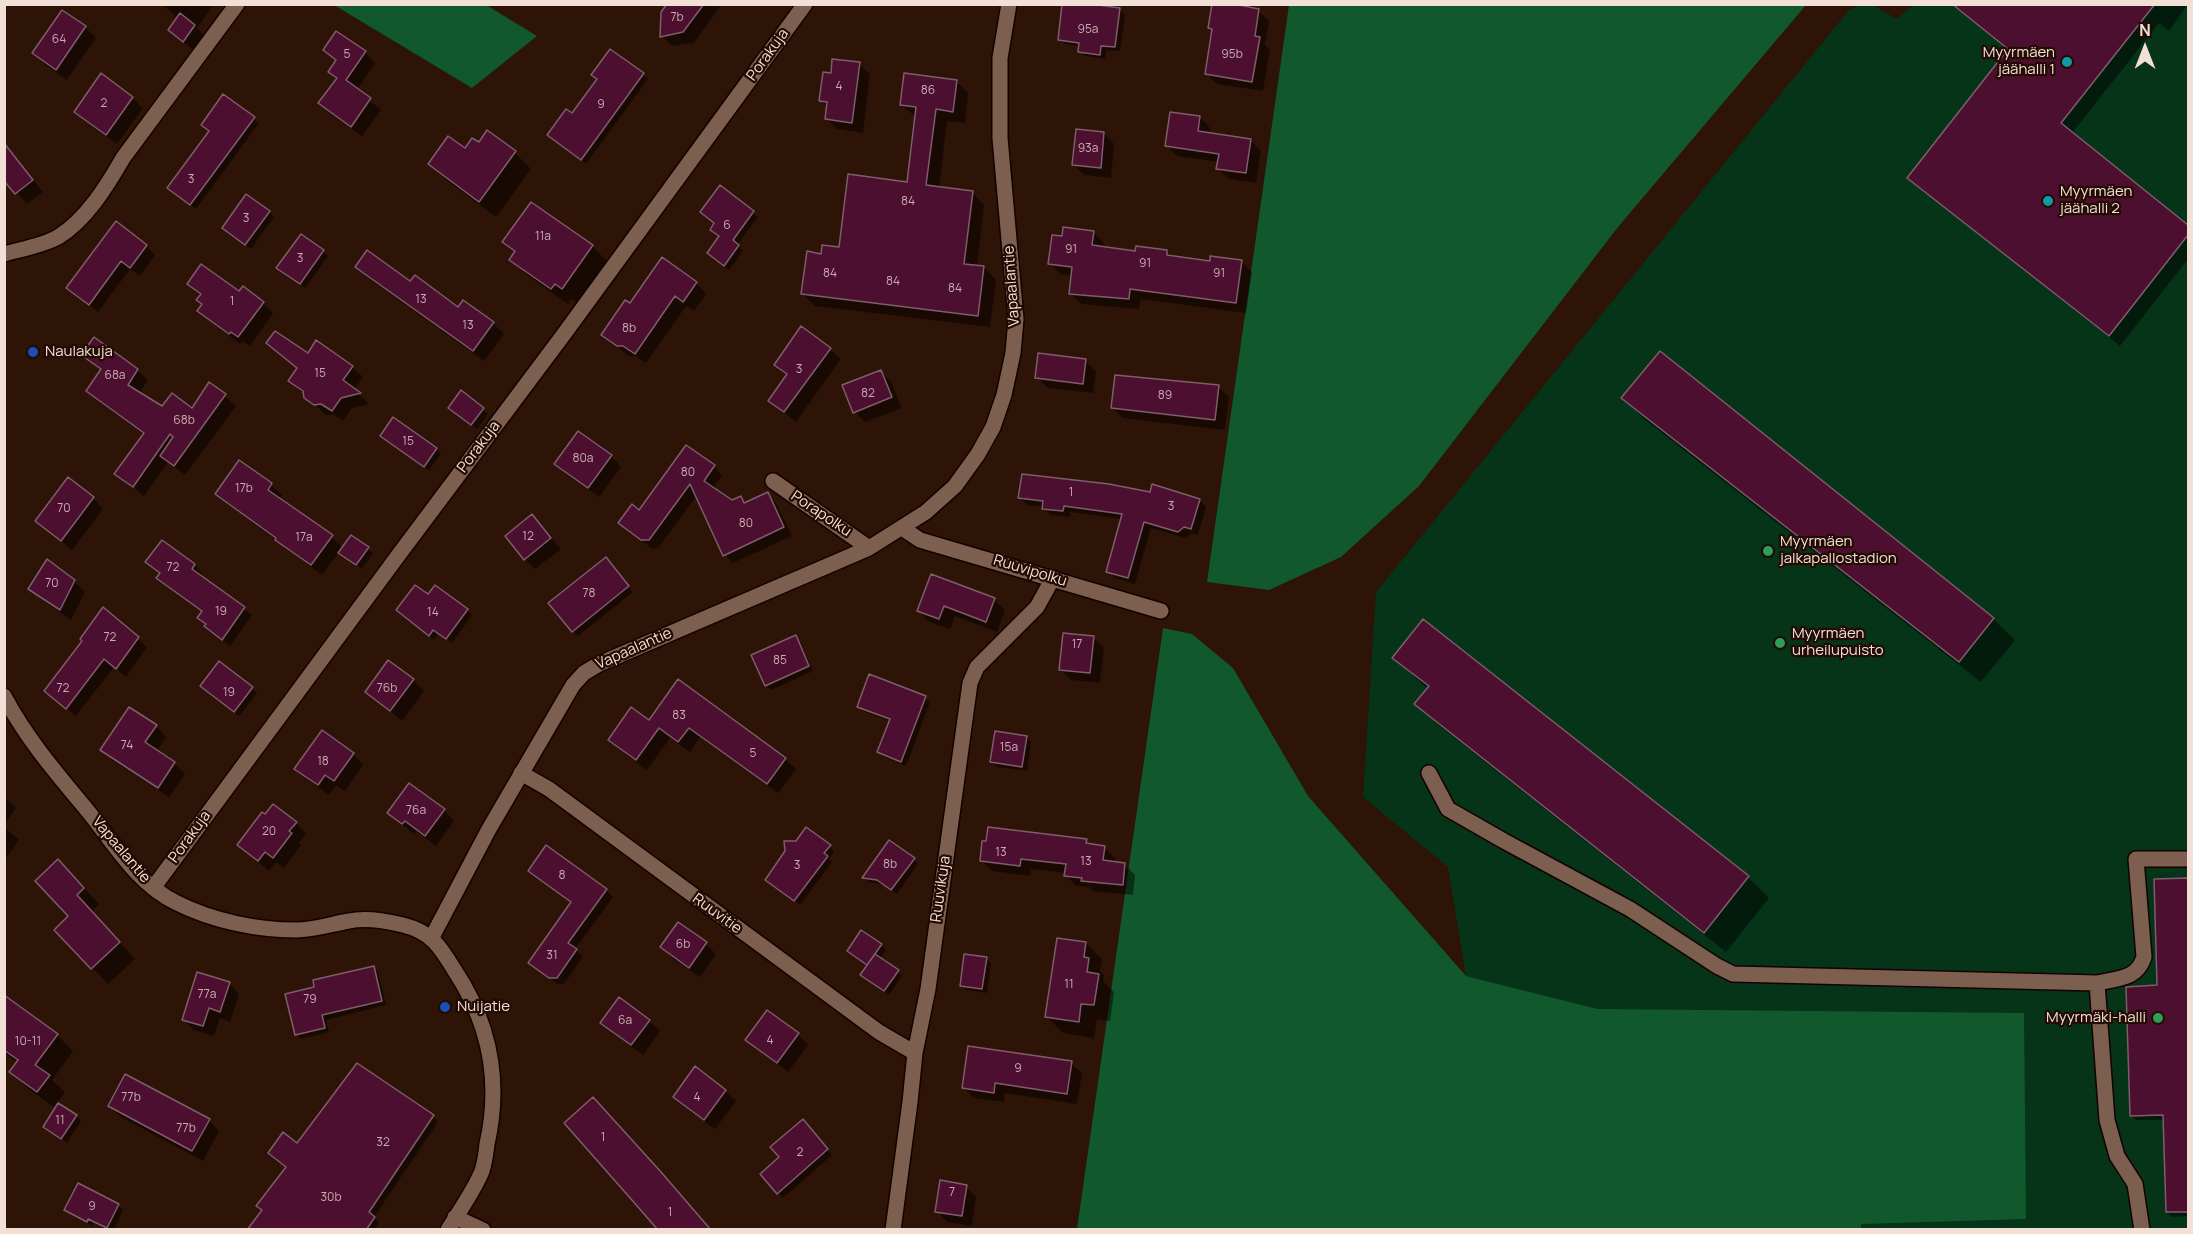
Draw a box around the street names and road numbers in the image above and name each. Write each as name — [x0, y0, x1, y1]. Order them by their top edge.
street label: Porakuja — [743, 26, 793, 84]
street label: Vapaalantie — [1000, 245, 1024, 327]
street label: Porakuja — [454, 418, 504, 476]
street label: Porapolku — [787, 487, 855, 541]
street label: Ruuvipolku — [991, 551, 1069, 591]
street label: Vapaalantie — [593, 624, 675, 674]
street label: Porakuja — [165, 808, 215, 866]
street label: Vapaalantie — [88, 813, 154, 887]
street label: Ruuvikuja — [927, 855, 955, 923]
street label: Ruuvitie — [689, 890, 745, 938]

